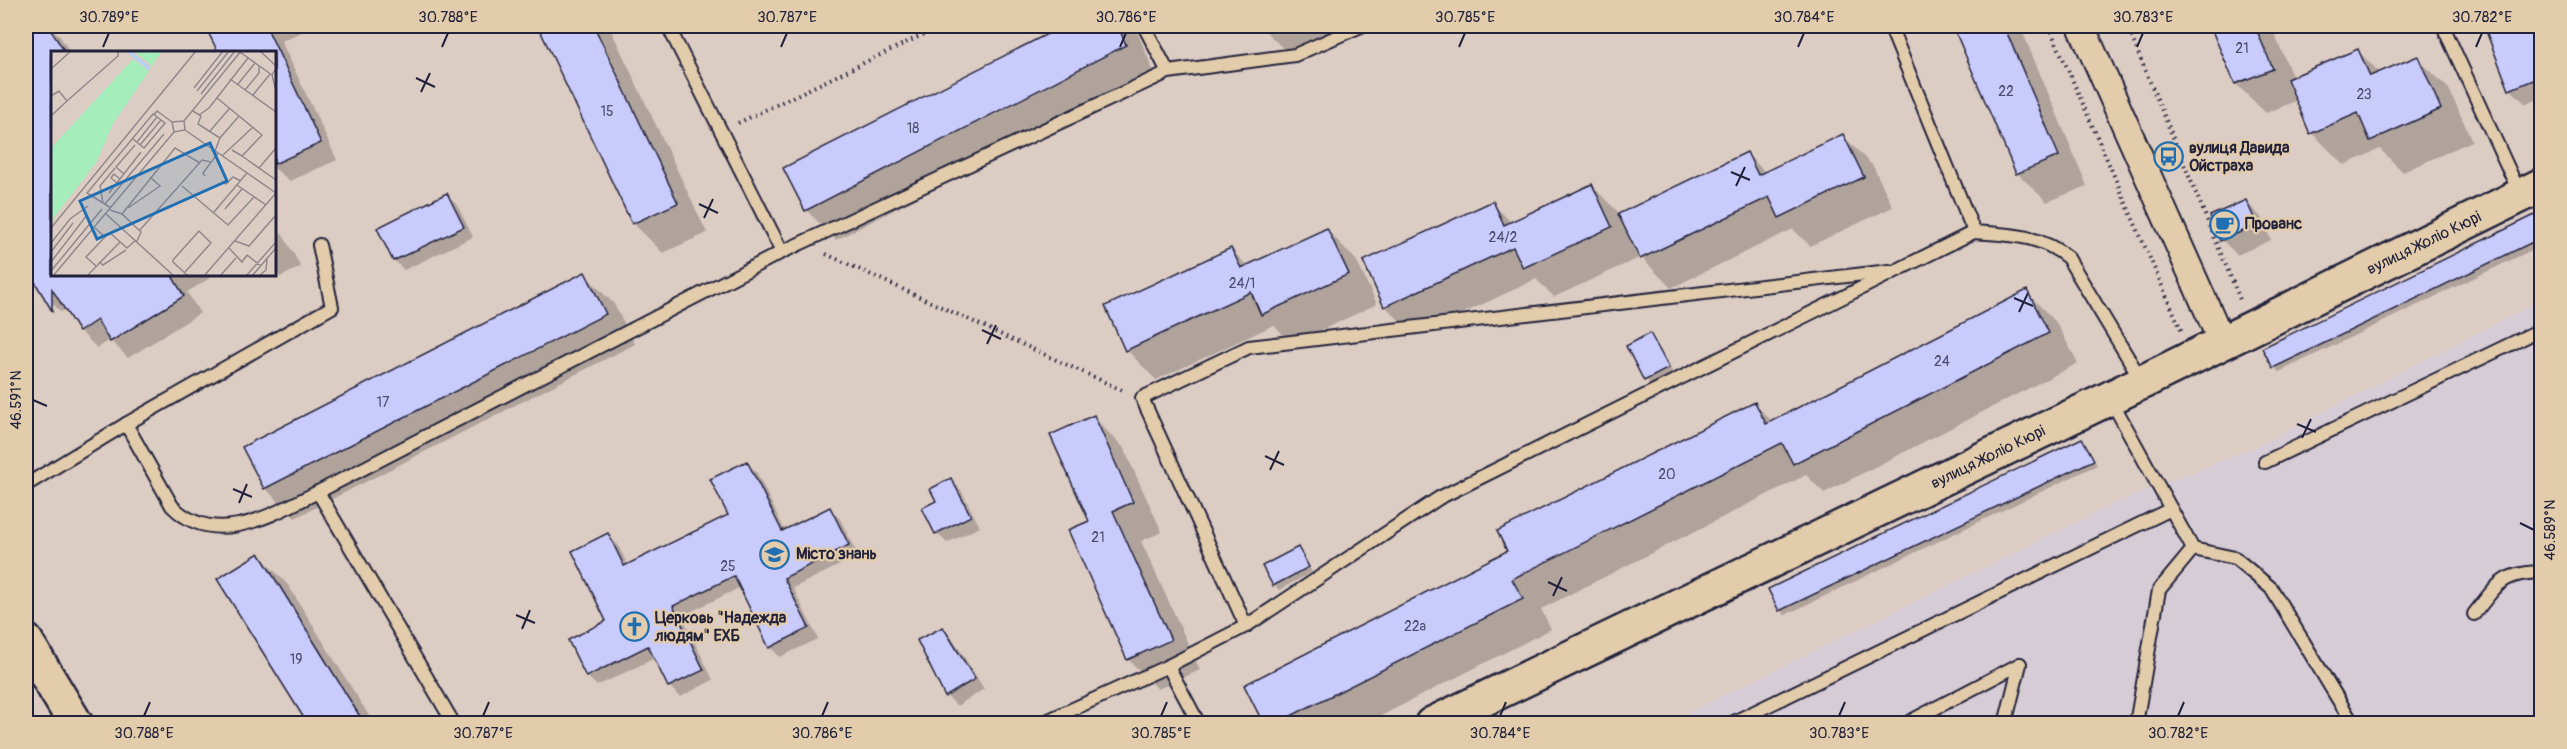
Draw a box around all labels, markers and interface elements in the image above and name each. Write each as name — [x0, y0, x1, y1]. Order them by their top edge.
text: 30.789°E — [79, 8, 139, 27]
text: 30.788°E — [418, 8, 478, 27]
text: 30.787°E — [757, 8, 817, 27]
text: 30.786°E — [1096, 8, 1156, 27]
text: 30.785°E — [1435, 8, 1495, 27]
text: 30.784°E — [1774, 8, 1834, 27]
text: 30.783°E — [2113, 8, 2173, 27]
text: 30.782°E — [2452, 8, 2512, 27]
house number: 21 — [2235, 40, 2249, 57]
inset map — [51, 51, 276, 276]
house number: 22 — [1998, 83, 2014, 100]
house number: 23 — [2356, 86, 2372, 103]
house number: 15 — [600, 103, 614, 120]
house number: 18 — [907, 120, 919, 137]
place label: вулиця Давида Ойстраха — [2189, 138, 2290, 176]
bus stop icon: вулиця Давида Ойстраха — [2152, 141, 2184, 173]
street label: вулиця Жоліо Кюрі — [2364, 207, 2485, 279]
cafe icon: Прованс — [2208, 208, 2240, 240]
place label: Прованс — [2245, 214, 2302, 234]
house number: 24/2 — [1489, 229, 1518, 246]
house number: 24/1 — [1229, 275, 1255, 292]
house number: 24 — [1934, 353, 1950, 370]
text: 46.591°N — [7, 370, 26, 430]
house number: 17 — [377, 394, 390, 411]
street label: вулиця Жоліо Кюрі — [1928, 421, 2049, 493]
house number: 20 — [1658, 466, 1676, 483]
text: 46.589°N — [2541, 500, 2560, 560]
house number: 21 — [1091, 529, 1105, 546]
school or university icon: Місто знань — [759, 538, 791, 570]
place label: Місто знань — [796, 544, 877, 564]
house number: 25 — [720, 558, 736, 575]
place label: Церковь "Надежда людям" ЕХБ — [654, 608, 787, 646]
church icon: Церковь "Надежда людям" ЕХБ — [618, 611, 650, 643]
house number: 22а — [1404, 618, 1426, 635]
house number: 19 — [290, 651, 302, 668]
text: 30.788°E — [114, 724, 174, 743]
text: 30.787°E — [453, 724, 513, 743]
text: 30.786°E — [792, 724, 852, 743]
text: 30.785°E — [1131, 724, 1191, 743]
text: 30.784°E — [1470, 724, 1530, 743]
text: 30.783°E — [1809, 724, 1869, 743]
text: 30.782°E — [2148, 724, 2208, 743]

